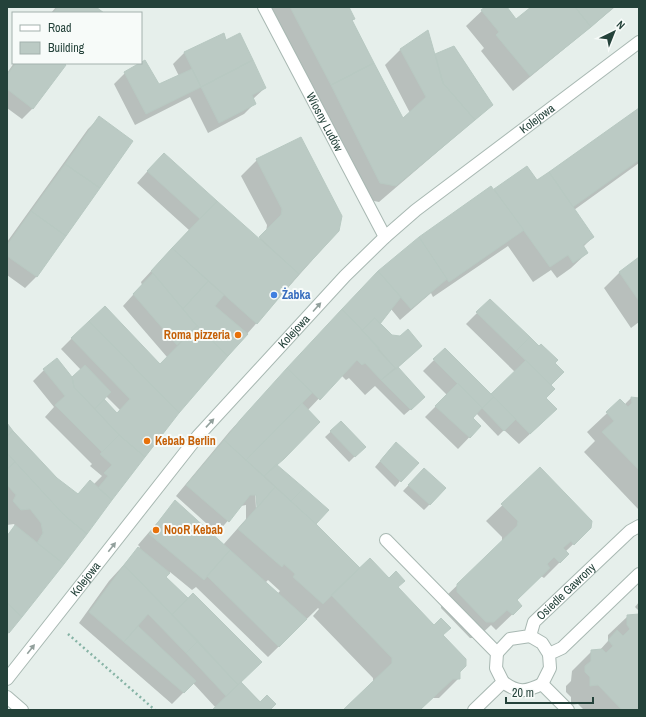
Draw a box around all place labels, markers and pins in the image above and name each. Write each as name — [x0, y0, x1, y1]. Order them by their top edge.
place label: Żabka — [282, 287, 311, 303]
marker: Żabka — [269, 290, 279, 300]
place label: Roma pizzeria — [164, 327, 231, 343]
marker: Roma pizzeria — [233, 330, 243, 340]
place label: Kebab Berlin — [155, 433, 216, 449]
marker: Kebab Berlin — [142, 436, 152, 446]
place label: NooR Kebab — [164, 522, 223, 538]
marker: NooR Kebab — [151, 525, 161, 535]

